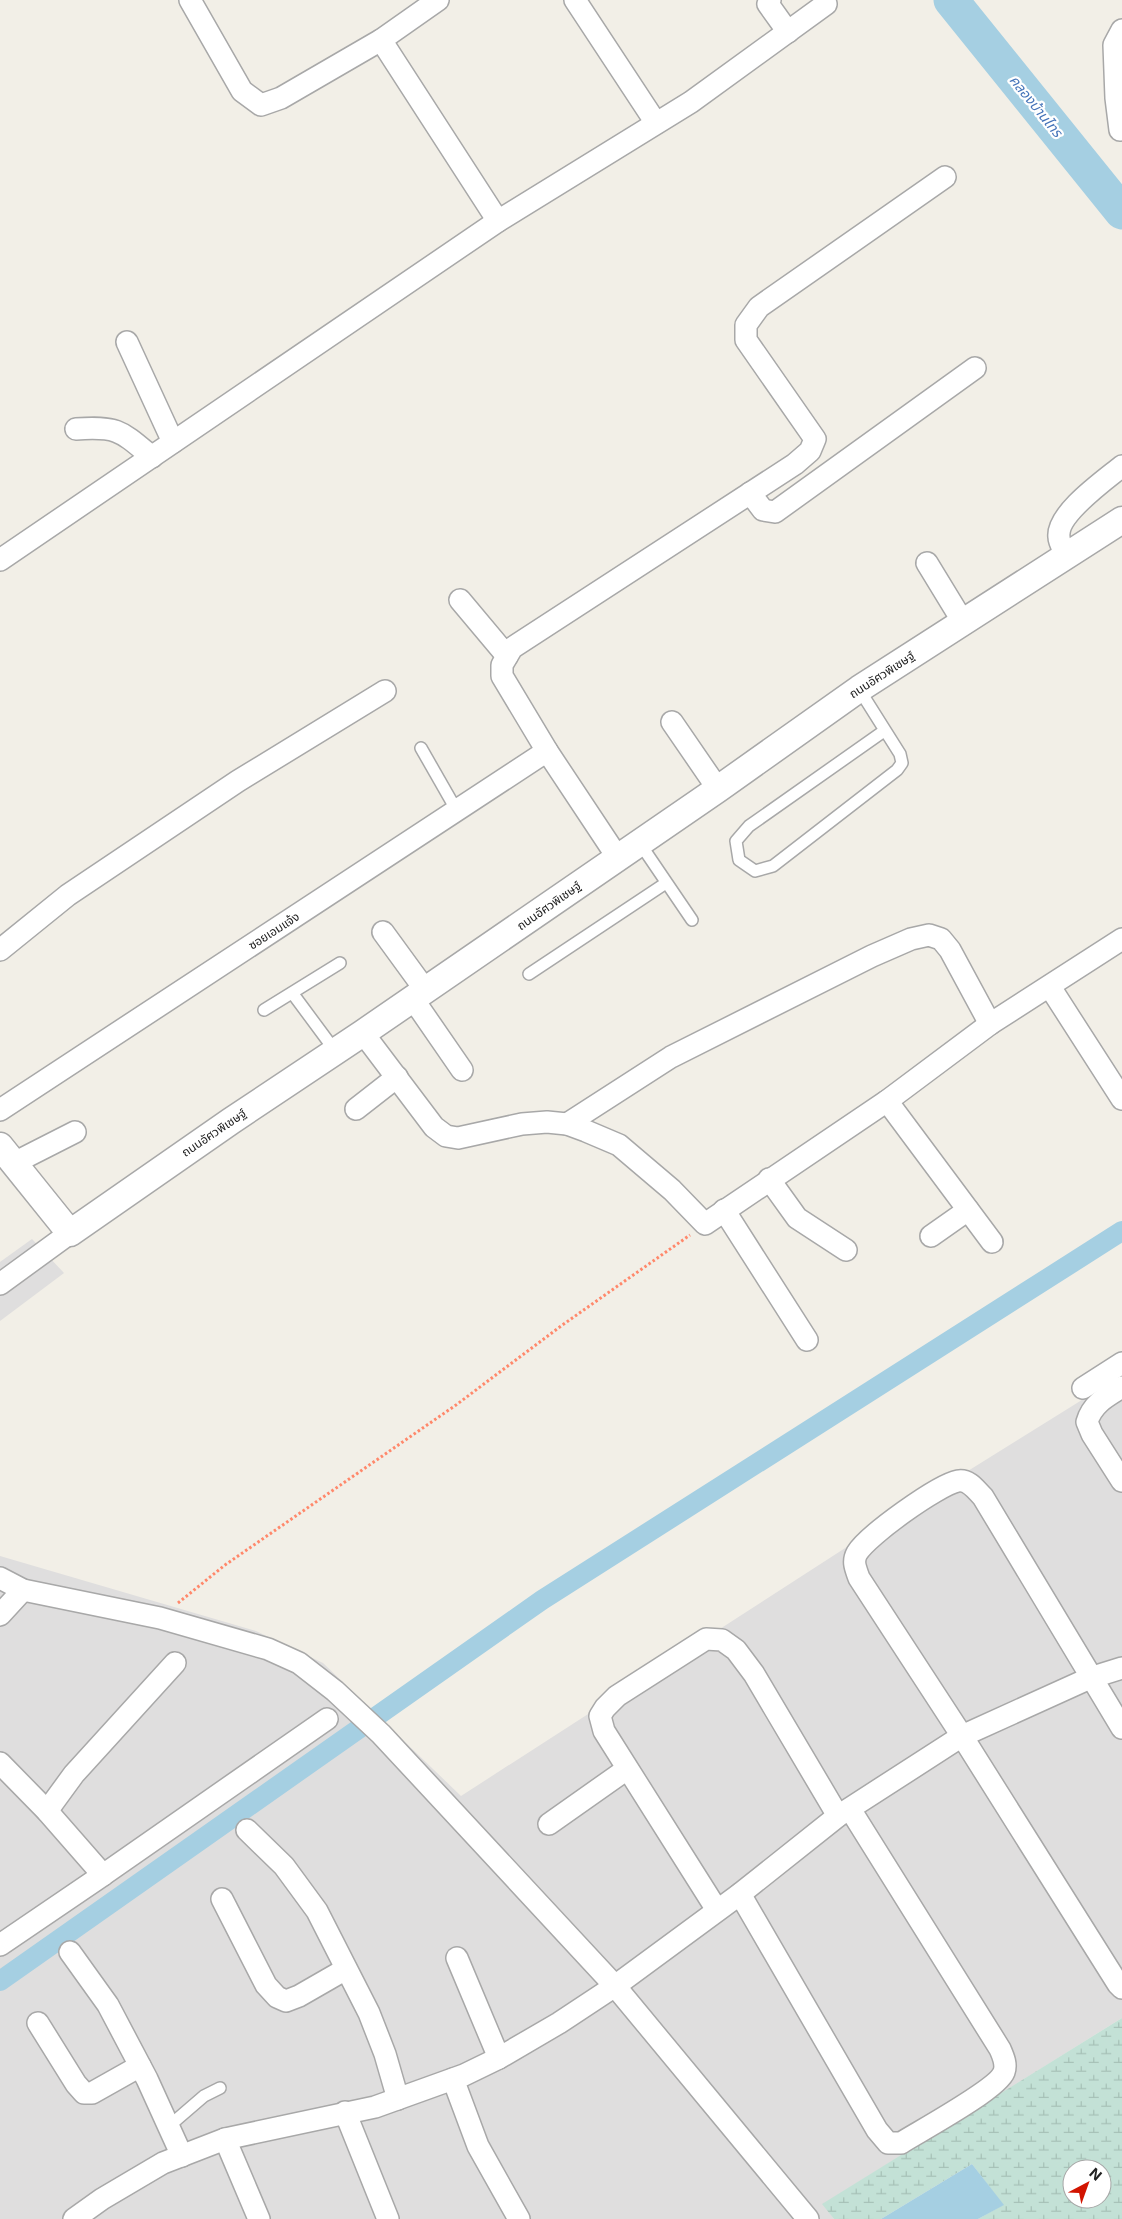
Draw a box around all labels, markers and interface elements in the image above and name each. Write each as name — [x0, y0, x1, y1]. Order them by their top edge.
water label: คลองบ้านไทร — [1006, 71, 1067, 141]
street label: ถนนอัศวพิเชษฐ์ — [846, 648, 918, 701]
street label: ถนนอัศวพิเชษฐ์ — [514, 878, 584, 933]
street label: ซอยเอมแจ้ง — [245, 909, 302, 953]
street label: ถนนอัศวพิเชษฐ์ — [178, 1105, 249, 1160]
north arrow — [1062, 2159, 1112, 2209]
text: N — [1086, 2164, 1105, 2184]

